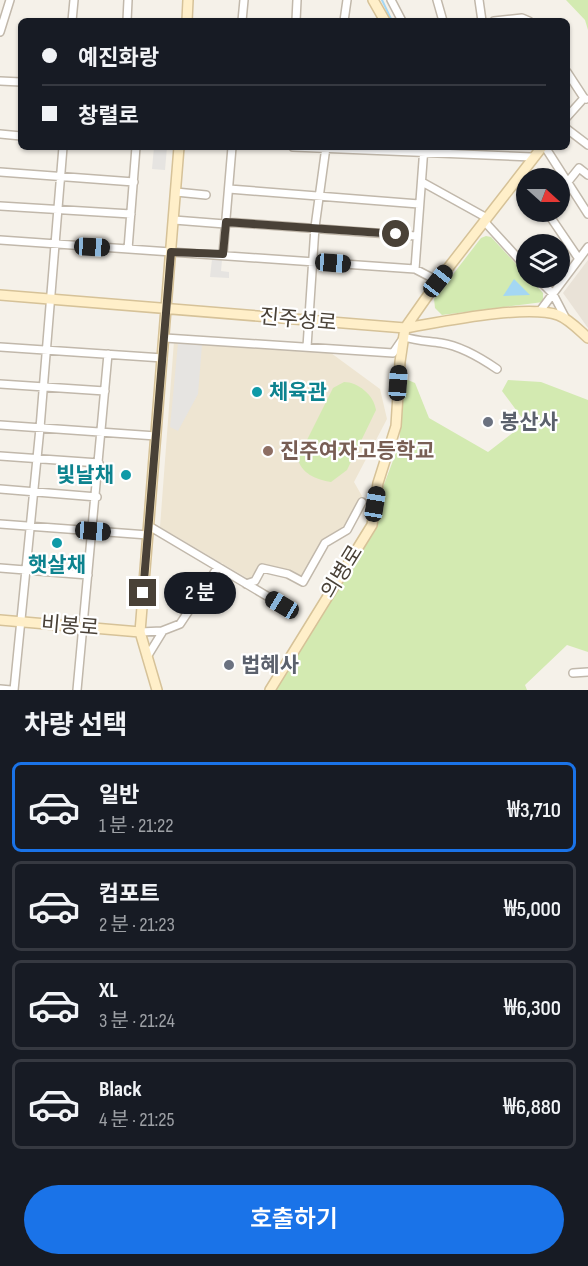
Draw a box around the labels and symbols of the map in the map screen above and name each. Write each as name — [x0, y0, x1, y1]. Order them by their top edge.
north arrow — [516, 168, 570, 222]
route start — [382, 220, 409, 247]
car — [74, 237, 110, 257]
car — [314, 253, 352, 273]
car — [420, 261, 456, 301]
street label: 진주성로 — [258, 304, 338, 336]
car — [388, 364, 408, 402]
place label: 체육관 — [269, 380, 327, 405]
marker: 체육관 — [250, 385, 264, 399]
place label: 봉산사 — [500, 410, 558, 435]
marker: 봉산사 — [481, 415, 495, 429]
place label: 진주여자고등학교 — [280, 439, 435, 464]
marker: 진주여자고등학교 — [261, 444, 275, 458]
place label: 빛날채 — [56, 463, 114, 488]
marker: 빛날채 — [119, 468, 133, 482]
car — [363, 485, 387, 523]
car — [74, 521, 112, 541]
marker: 햇살채 — [50, 536, 64, 550]
street label: 의병로 — [316, 541, 368, 603]
place label: 햇살채 — [28, 553, 86, 578]
callout: 2 분 — [164, 572, 236, 614]
route end — [129, 579, 156, 606]
car — [262, 588, 302, 622]
street label: 비봉로 — [40, 611, 100, 641]
place label: 법혜사 — [241, 653, 299, 678]
marker: 법혜사 — [222, 658, 236, 672]

